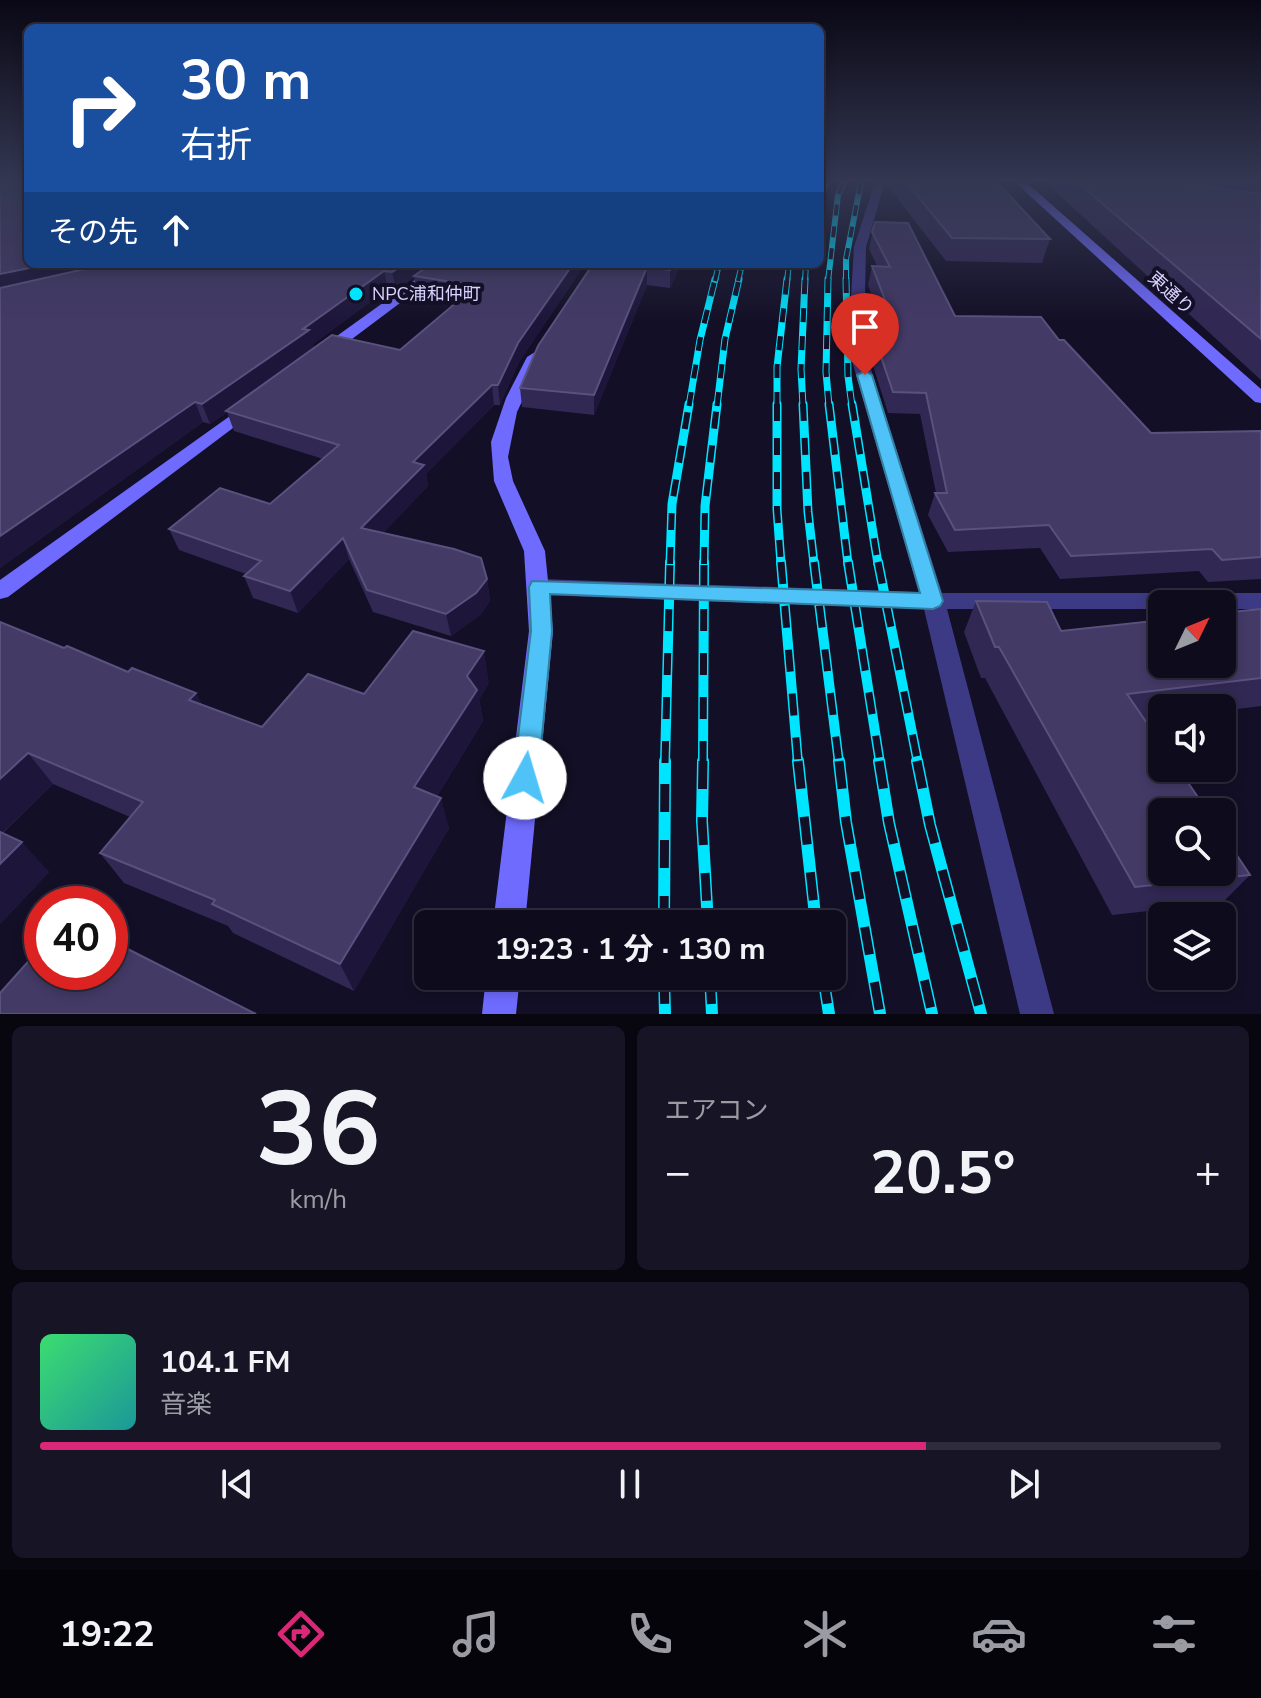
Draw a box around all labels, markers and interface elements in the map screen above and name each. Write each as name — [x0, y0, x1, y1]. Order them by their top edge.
text: 30 m — [180, 42, 311, 119]
icon: right — [48, 56, 152, 160]
text: 右折 — [180, 121, 252, 170]
icon: ahead — [154, 208, 198, 252]
text: その先 — [48, 212, 138, 253]
street label: 東通り — [1143, 266, 1199, 320]
place label: NPC浦和仲町 — [372, 282, 481, 306]
marker: NPC浦和仲町 — [347, 285, 365, 303]
pin — [831, 293, 899, 375]
icon: arrive — [843, 305, 887, 349]
north arrow — [1148, 590, 1236, 678]
map controls — [1148, 590, 1236, 990]
button: sound — [1148, 694, 1236, 782]
position arrow — [483, 736, 567, 820]
button: search — [1148, 798, 1236, 886]
speed limit sign: 40 — [24, 886, 128, 990]
button: layers — [1148, 902, 1236, 990]
text: 19:23 · 1 分 · 130 m — [494, 929, 766, 970]
text: 36 — [256, 1059, 381, 1201]
text: エアコン — [665, 1093, 769, 1128]
text: 20.5° — [870, 1132, 1016, 1214]
text: − — [665, 1143, 691, 1203]
text: + — [1195, 1143, 1221, 1203]
text: km/h — [290, 1182, 347, 1217]
text: 104.1 FM — [160, 1342, 290, 1383]
text: 音楽 — [160, 1387, 212, 1422]
icon: previous — [215, 1462, 259, 1506]
icon: pause — [608, 1462, 652, 1506]
icon: next — [1002, 1462, 1046, 1506]
icon: directions — [273, 1606, 329, 1662]
icon: music — [448, 1606, 504, 1662]
icon: phone — [622, 1606, 678, 1662]
icon: climate — [797, 1606, 853, 1662]
icon: car — [971, 1606, 1027, 1662]
icon: filters — [1146, 1606, 1202, 1662]
text: 19:22 — [59, 1610, 155, 1659]

